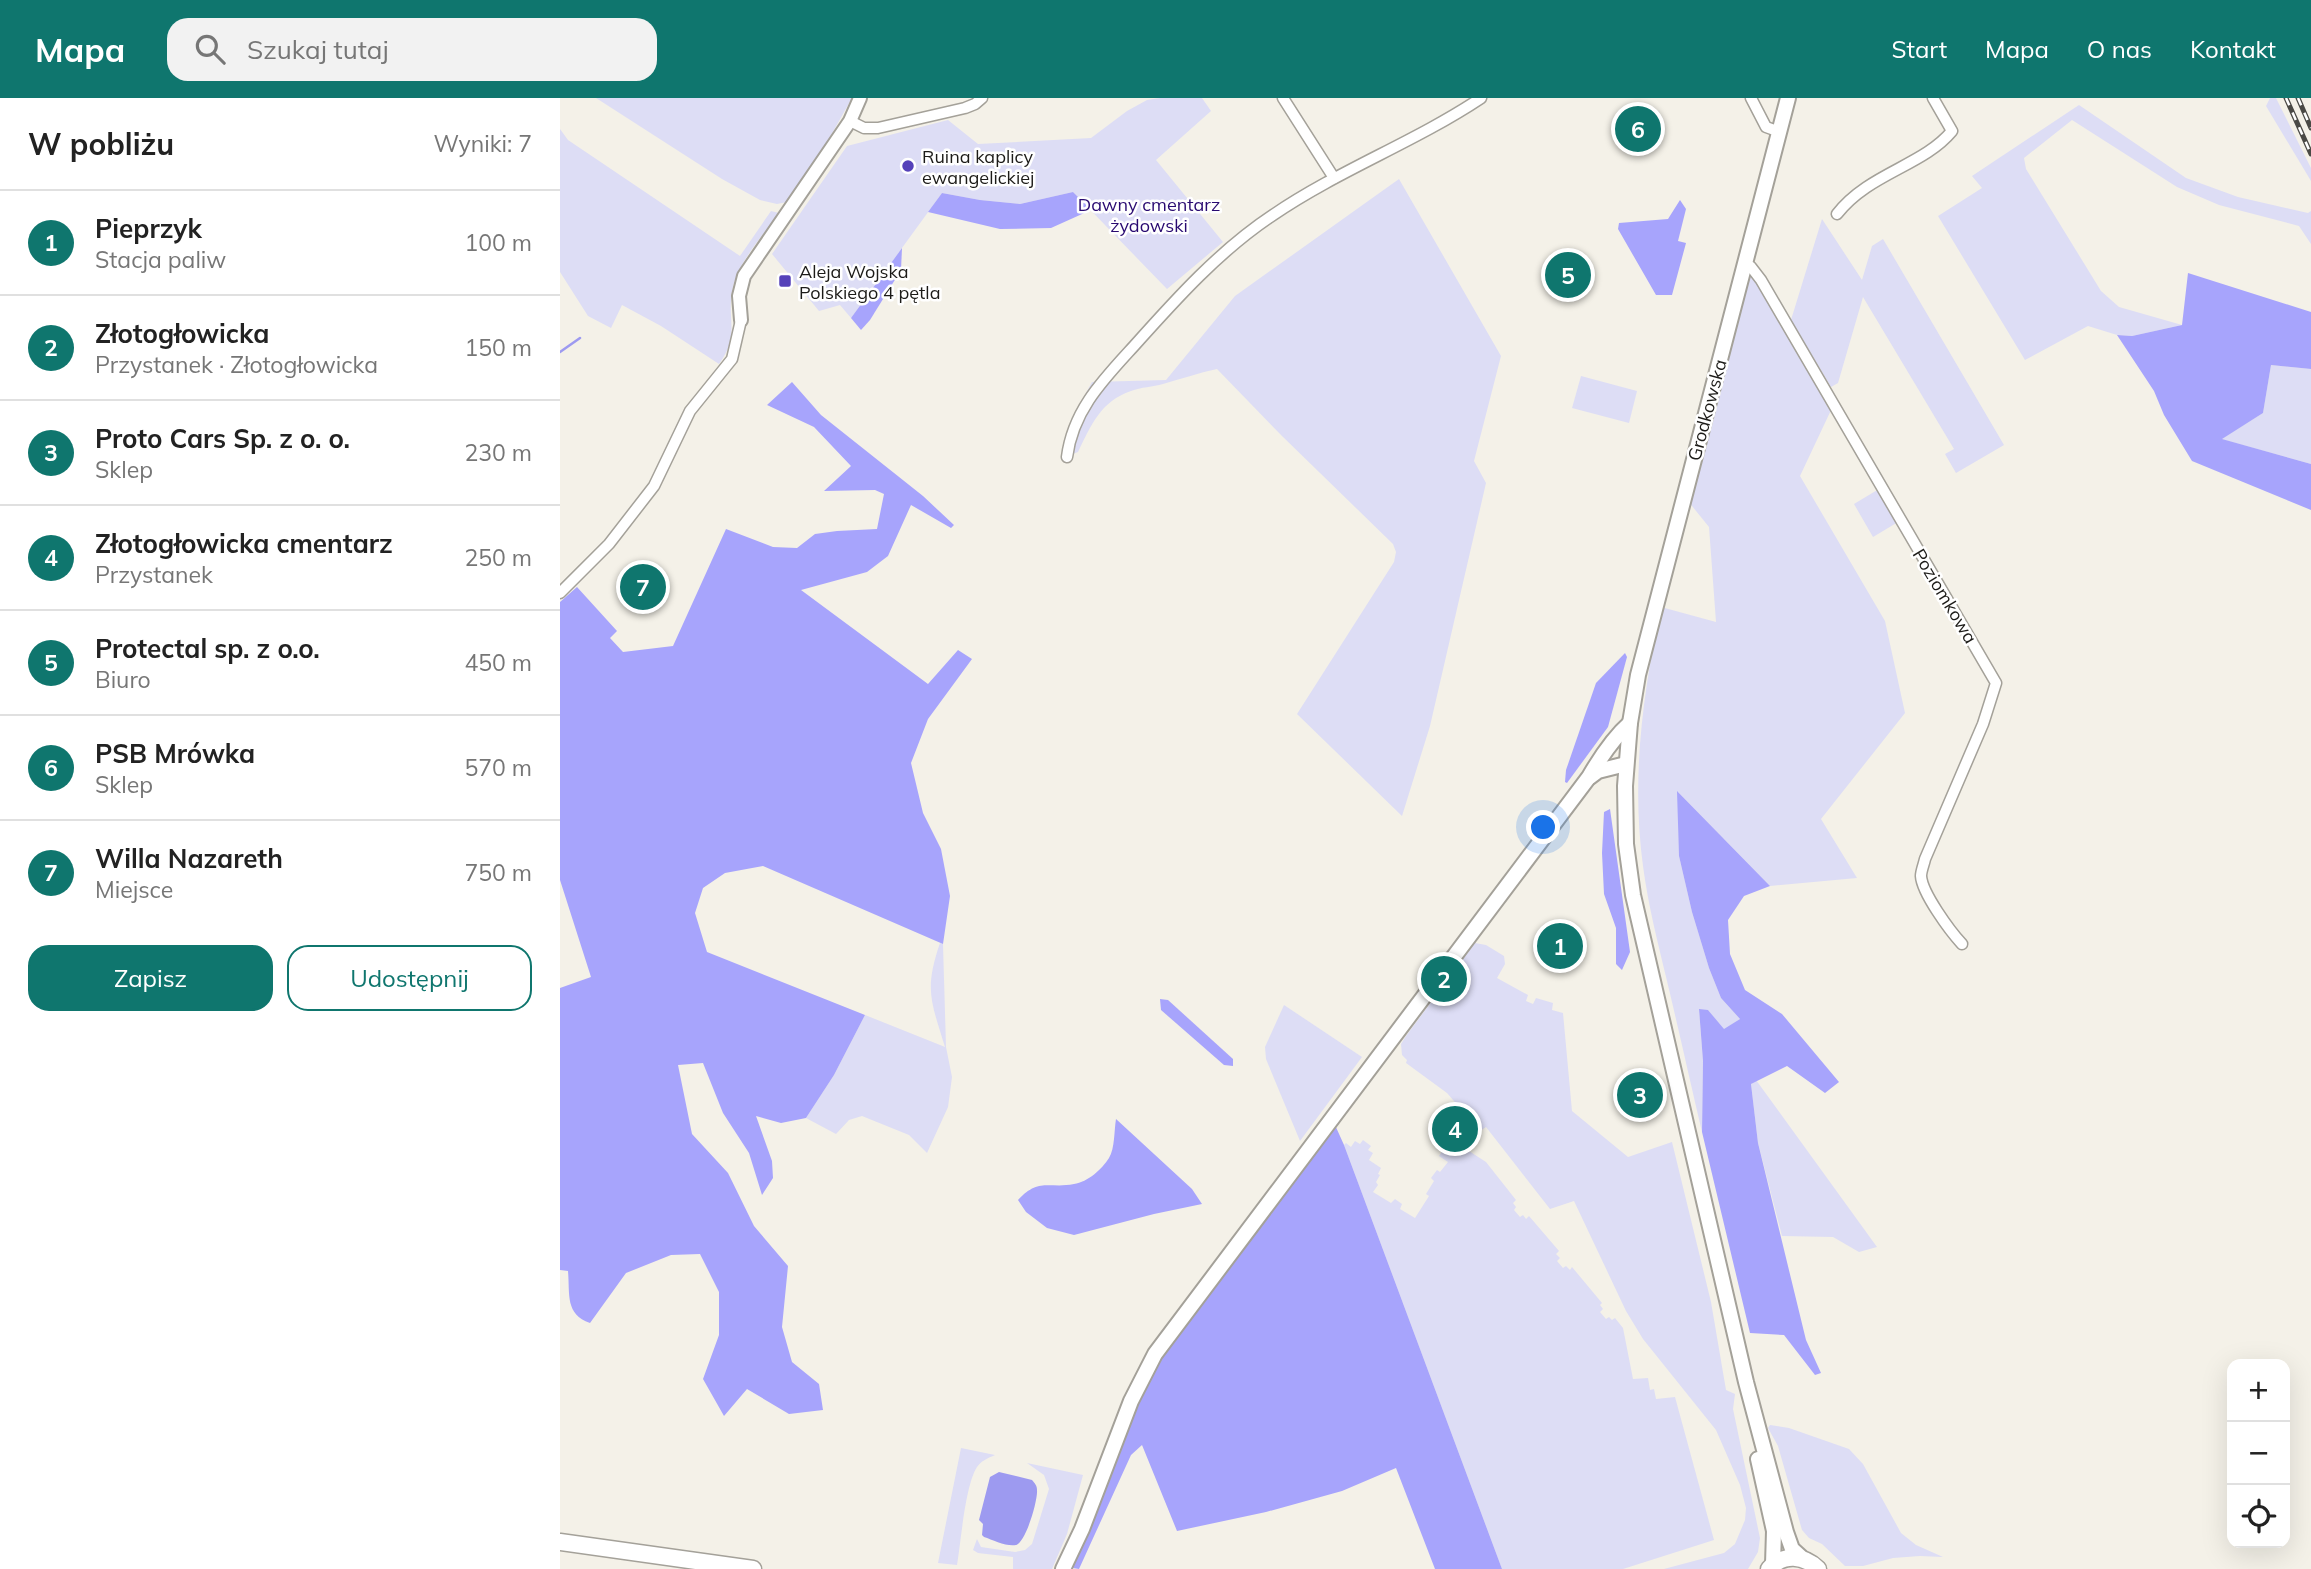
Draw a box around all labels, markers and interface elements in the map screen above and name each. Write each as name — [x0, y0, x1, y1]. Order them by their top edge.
search box — [167, 18, 657, 81]
text: Mapa — [35, 29, 125, 70]
icon: search — [191, 30, 229, 68]
text: Szukaj tutaj — [247, 33, 389, 66]
text: Start — [1892, 34, 1947, 64]
text: Mapa — [1985, 34, 2049, 64]
text: O nas — [2087, 34, 2152, 64]
text: Kontakt — [2190, 34, 2276, 64]
pin: 6 — [1615, 103, 1661, 155]
text: W pobliżu — [28, 125, 174, 163]
text: Wyniki: 7 — [434, 129, 532, 158]
place label: Ruina kaplicy ewangelickiej — [922, 145, 1034, 189]
marker: Ruina kaplicy ewangelickiej — [900, 158, 916, 174]
park label: Dawny cmentarz żydowski — [1078, 193, 1220, 237]
text: Pieprzyk — [95, 212, 202, 245]
text: 1 — [44, 228, 58, 257]
text: 100 m — [464, 228, 532, 257]
text: Stacja paliw — [95, 245, 226, 274]
pin: 5 — [1545, 249, 1591, 301]
place label: Aleja Wojska Polskiego 4 pętla — [799, 260, 940, 304]
marker: Aleja Wojska Polskiego 4 pętla — [777, 273, 793, 289]
text: Złotogłowicka — [95, 317, 269, 350]
text: 2 — [44, 333, 58, 362]
text: 150 m — [464, 333, 532, 362]
text: Przystanek · Złotogłowicka — [95, 350, 378, 379]
street label: Grodkowska — [1682, 357, 1732, 463]
text: Proto Cars Sp. z o. o. — [95, 422, 350, 455]
text: 3 — [44, 438, 58, 467]
text: 230 m — [464, 438, 532, 467]
text: Sklep — [95, 455, 153, 484]
text: Złotogłowicka cmentarz — [95, 527, 393, 560]
text: 4 — [44, 543, 58, 572]
text: 250 m — [464, 543, 532, 572]
street label: Poziomkowa — [1908, 544, 1982, 648]
text: Przystanek — [95, 560, 213, 589]
pin: 7 — [620, 561, 666, 613]
text: Protectal sp. z o.o. — [95, 632, 320, 665]
text: 5 — [44, 648, 58, 677]
text: 450 m — [464, 648, 532, 677]
text: Biuro — [95, 665, 151, 694]
text: PSB Mrówka — [95, 737, 255, 770]
text: 6 — [44, 753, 58, 782]
text: 570 m — [464, 753, 532, 782]
text: Sklep — [95, 770, 153, 799]
your location — [1526, 810, 1560, 844]
text: Willa Nazareth — [95, 842, 283, 875]
text: 7 — [44, 858, 58, 887]
text: 750 m — [464, 858, 532, 887]
text: Miejsce — [95, 875, 173, 904]
pin: 1 — [1537, 920, 1583, 972]
button: Zapisz — [28, 945, 273, 1011]
button: Udostępnij — [287, 945, 532, 1011]
pin: 2 — [1421, 953, 1467, 1005]
pin: 3 — [1617, 1069, 1663, 1121]
pin: 4 — [1432, 1103, 1478, 1155]
map controls — [2227, 1359, 2290, 1548]
button: + — [2227, 1359, 2290, 1422]
button: − — [2227, 1422, 2290, 1485]
button: locate — [2227, 1485, 2290, 1548]

